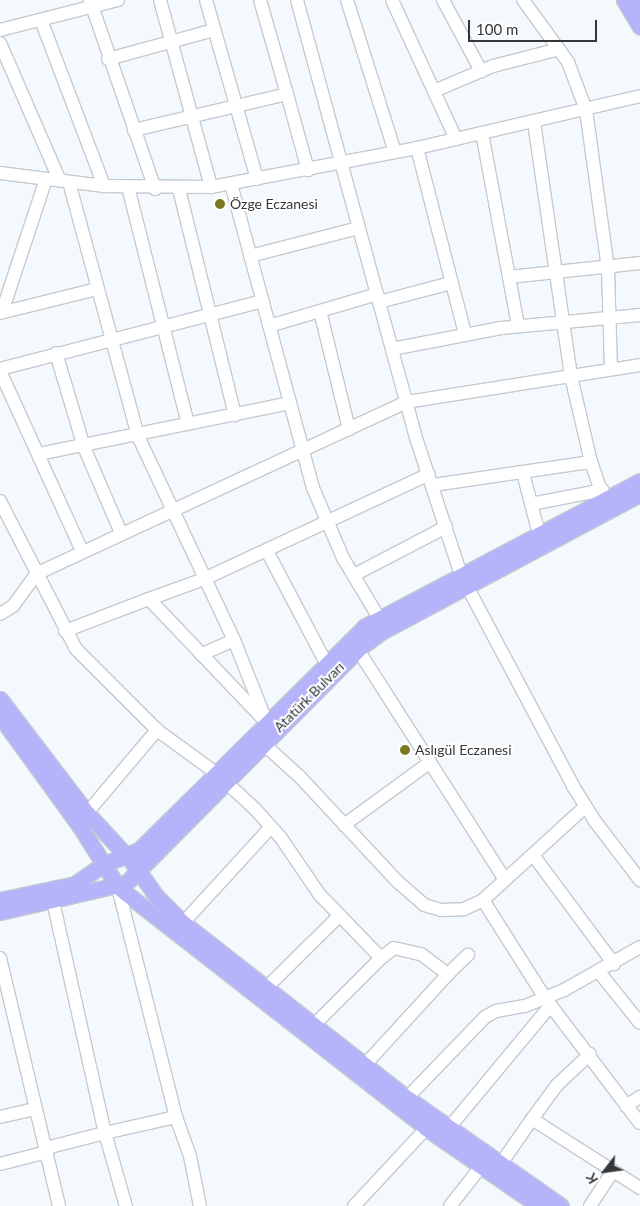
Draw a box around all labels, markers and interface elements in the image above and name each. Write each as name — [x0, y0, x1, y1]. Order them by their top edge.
scale bar — [470, 10, 599, 42]
text: 100 m — [476, 20, 518, 38]
place label: Özge Eczanesi — [230, 196, 318, 212]
marker: Özge Eczanesi — [214, 198, 226, 210]
street label: Atatürk Bulvarı — [271, 659, 347, 735]
place label: Aslıgül Eczanesi — [415, 742, 512, 758]
marker: Aslıgül Eczanesi — [399, 744, 411, 756]
north arrow — [580, 1146, 630, 1196]
text: K — [582, 1170, 601, 1187]

